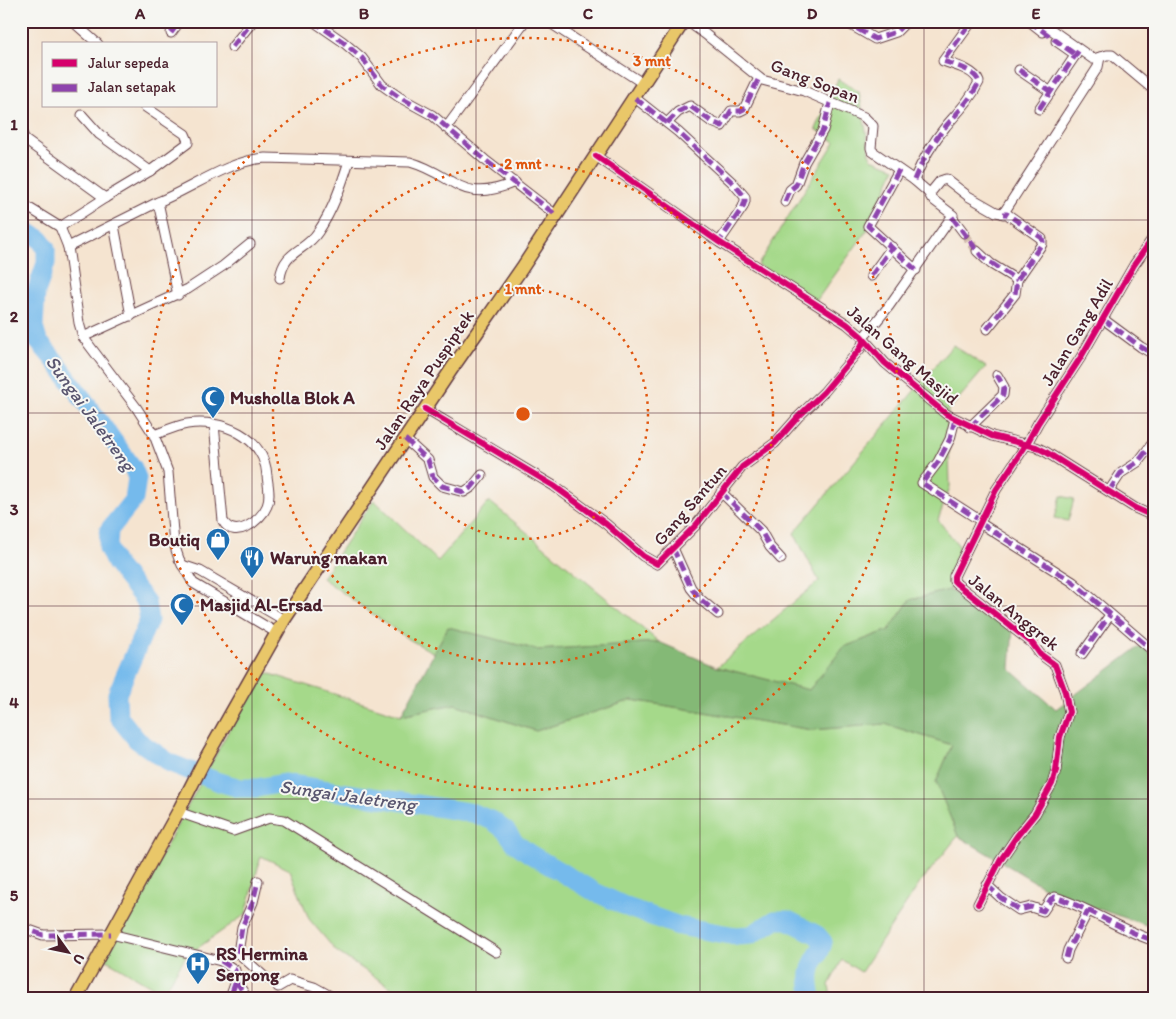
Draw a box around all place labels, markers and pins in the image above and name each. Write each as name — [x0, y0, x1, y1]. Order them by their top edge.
mosque icon: Musholla Blok A — [200, 385, 226, 419]
place label: Musholla Blok A — [230, 387, 355, 409]
centre of rings — [514, 405, 532, 423]
shop icon: Boutiq — [205, 527, 231, 561]
place label: Boutiq — [149, 529, 200, 551]
restaurant icon: Warung makan — [239, 545, 265, 579]
place label: Warung makan — [270, 547, 388, 569]
mosque icon: Masjid Al-Ersad — [169, 592, 195, 626]
place label: Masjid Al-Ersad — [200, 594, 324, 616]
place label: RS Hermina Serpong — [216, 943, 309, 986]
hospital icon: RS Hermina Serpong — [185, 951, 211, 985]

